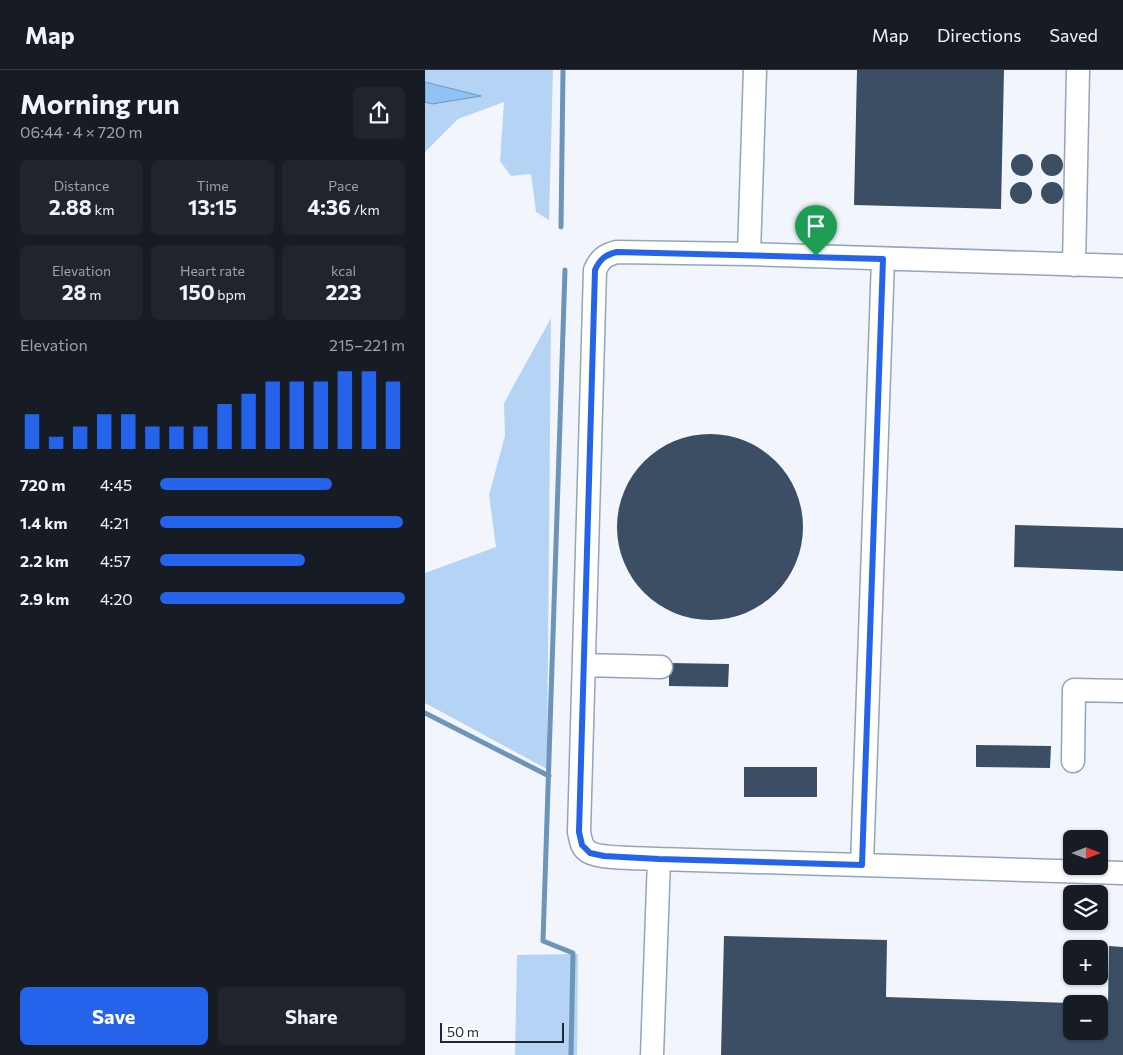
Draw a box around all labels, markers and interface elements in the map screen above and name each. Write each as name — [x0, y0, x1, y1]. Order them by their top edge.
text: Map — [25, 20, 75, 49]
text: Map — [872, 24, 909, 46]
text: Directions — [937, 24, 1021, 46]
text: Saved — [1049, 24, 1098, 46]
text: Morning run — [20, 86, 180, 120]
button: share — [353, 87, 405, 139]
text: 06:44 · 4 × 720 m — [20, 122, 143, 141]
text: Distance — [54, 177, 109, 194]
text: Time — [196, 177, 229, 194]
text: Pace — [328, 177, 359, 194]
text: 2.88 — [49, 194, 92, 219]
text: 13:15 — [188, 194, 237, 219]
text: 4:36 — [307, 194, 351, 219]
text: km — [92, 201, 114, 218]
text: /km — [351, 201, 380, 218]
pin — [795, 205, 837, 256]
icon: arrive — [802, 212, 830, 240]
text: Elevation — [52, 262, 111, 279]
text: Heart rate — [180, 262, 245, 279]
text: kcal — [331, 262, 356, 279]
text: 28 — [62, 279, 86, 304]
text: 150 — [179, 279, 215, 304]
text: 223 — [325, 279, 362, 304]
text: m — [86, 286, 101, 303]
text: bpm — [215, 286, 246, 303]
text: Elevation — [20, 335, 88, 354]
text: 215–221 m — [329, 335, 405, 354]
text: 720 m — [20, 475, 65, 494]
text: 4:45 — [100, 475, 132, 494]
text: 1.4 km — [20, 513, 67, 532]
text: 4:21 — [100, 513, 129, 532]
text: 2.2 km — [20, 551, 69, 570]
text: 4:57 — [100, 551, 131, 570]
text: 2.9 km — [20, 589, 69, 608]
text: 4:20 — [100, 589, 133, 608]
north arrow — [1063, 830, 1107, 875]
map controls — [1063, 830, 1108, 1040]
button: layers — [1063, 885, 1108, 930]
button: + — [1063, 940, 1108, 985]
button: Save — [20, 987, 208, 1045]
button: Share — [218, 987, 405, 1045]
button: − — [1063, 995, 1108, 1040]
scale bar — [440, 1020, 564, 1043]
text: 50 m — [447, 1023, 479, 1040]

